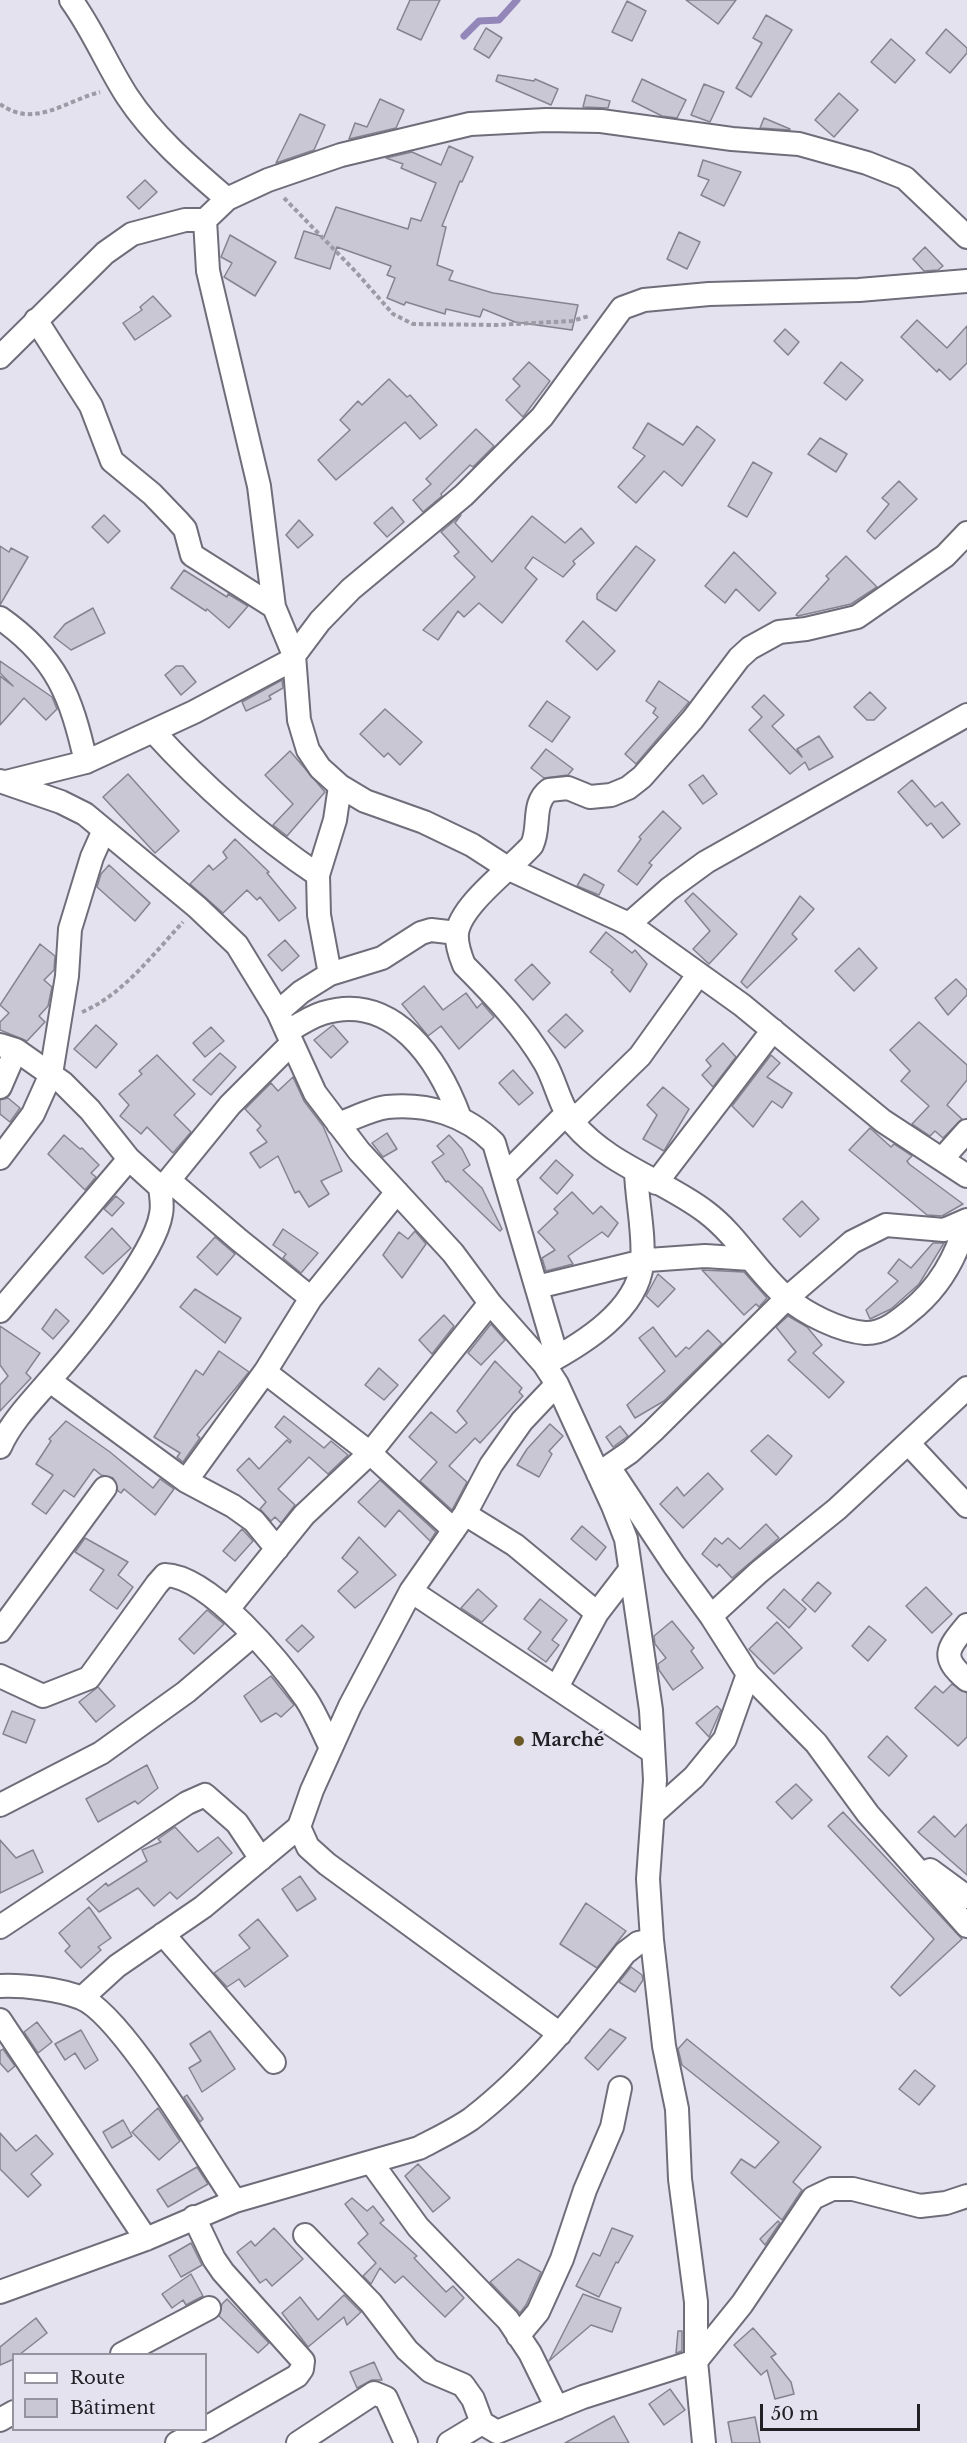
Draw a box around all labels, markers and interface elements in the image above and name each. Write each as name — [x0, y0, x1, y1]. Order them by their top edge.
place label: Marché — [531, 1730, 604, 1752]
marker: Marché — [512, 1734, 526, 1748]
legend — [12, 2353, 207, 2431]
text: Route — [70, 2367, 125, 2389]
scale bar — [763, 2392, 924, 2430]
text: Bâtiment — [70, 2397, 156, 2419]
text: 50 m — [771, 2403, 819, 2425]

